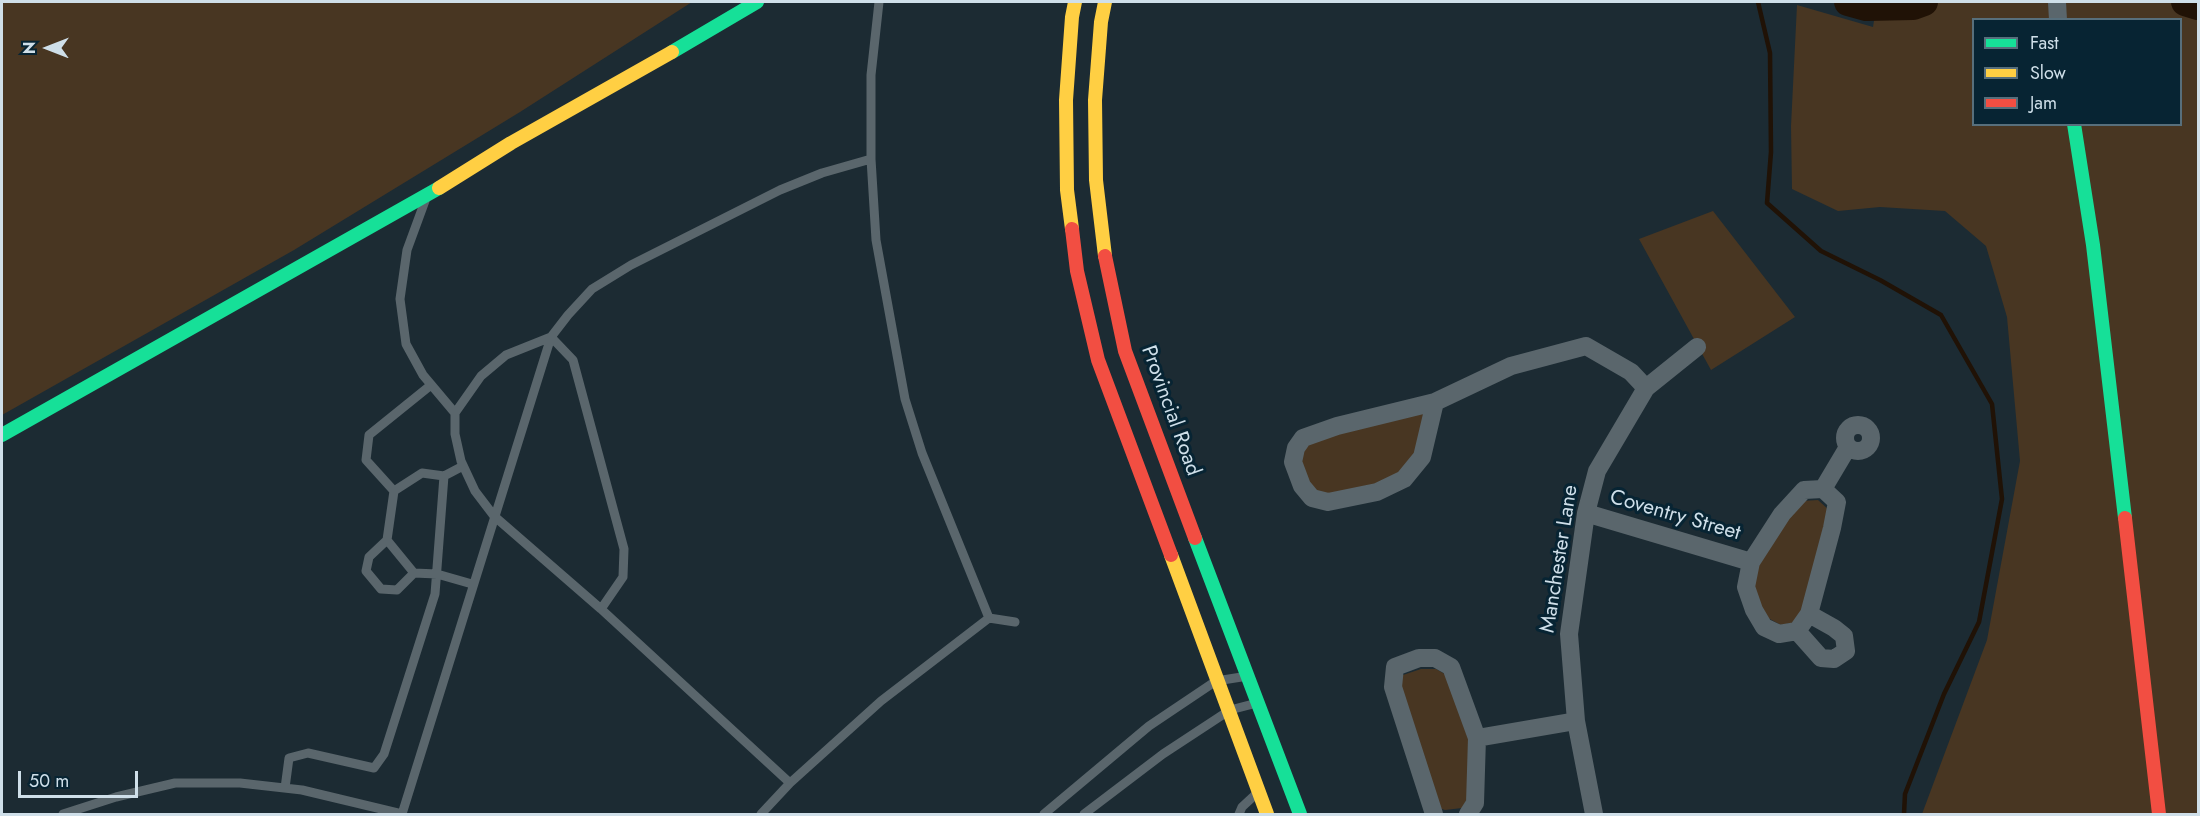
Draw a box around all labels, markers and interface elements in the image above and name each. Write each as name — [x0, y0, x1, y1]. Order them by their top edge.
north arrow — [18, 18, 78, 78]
legend — [1972, 18, 2182, 126]
text: Fast — [2030, 30, 2059, 56]
text: N — [18, 42, 41, 54]
text: Slow — [2030, 60, 2066, 86]
text: Jam — [2030, 90, 2057, 116]
street label: Provincial Road — [1135, 342, 1205, 480]
street label: Manchester Lane — [1536, 483, 1584, 635]
street label: Coventry Street — [1607, 485, 1743, 547]
scale bar — [21, 759, 141, 797]
text: 50 m — [29, 768, 69, 794]

